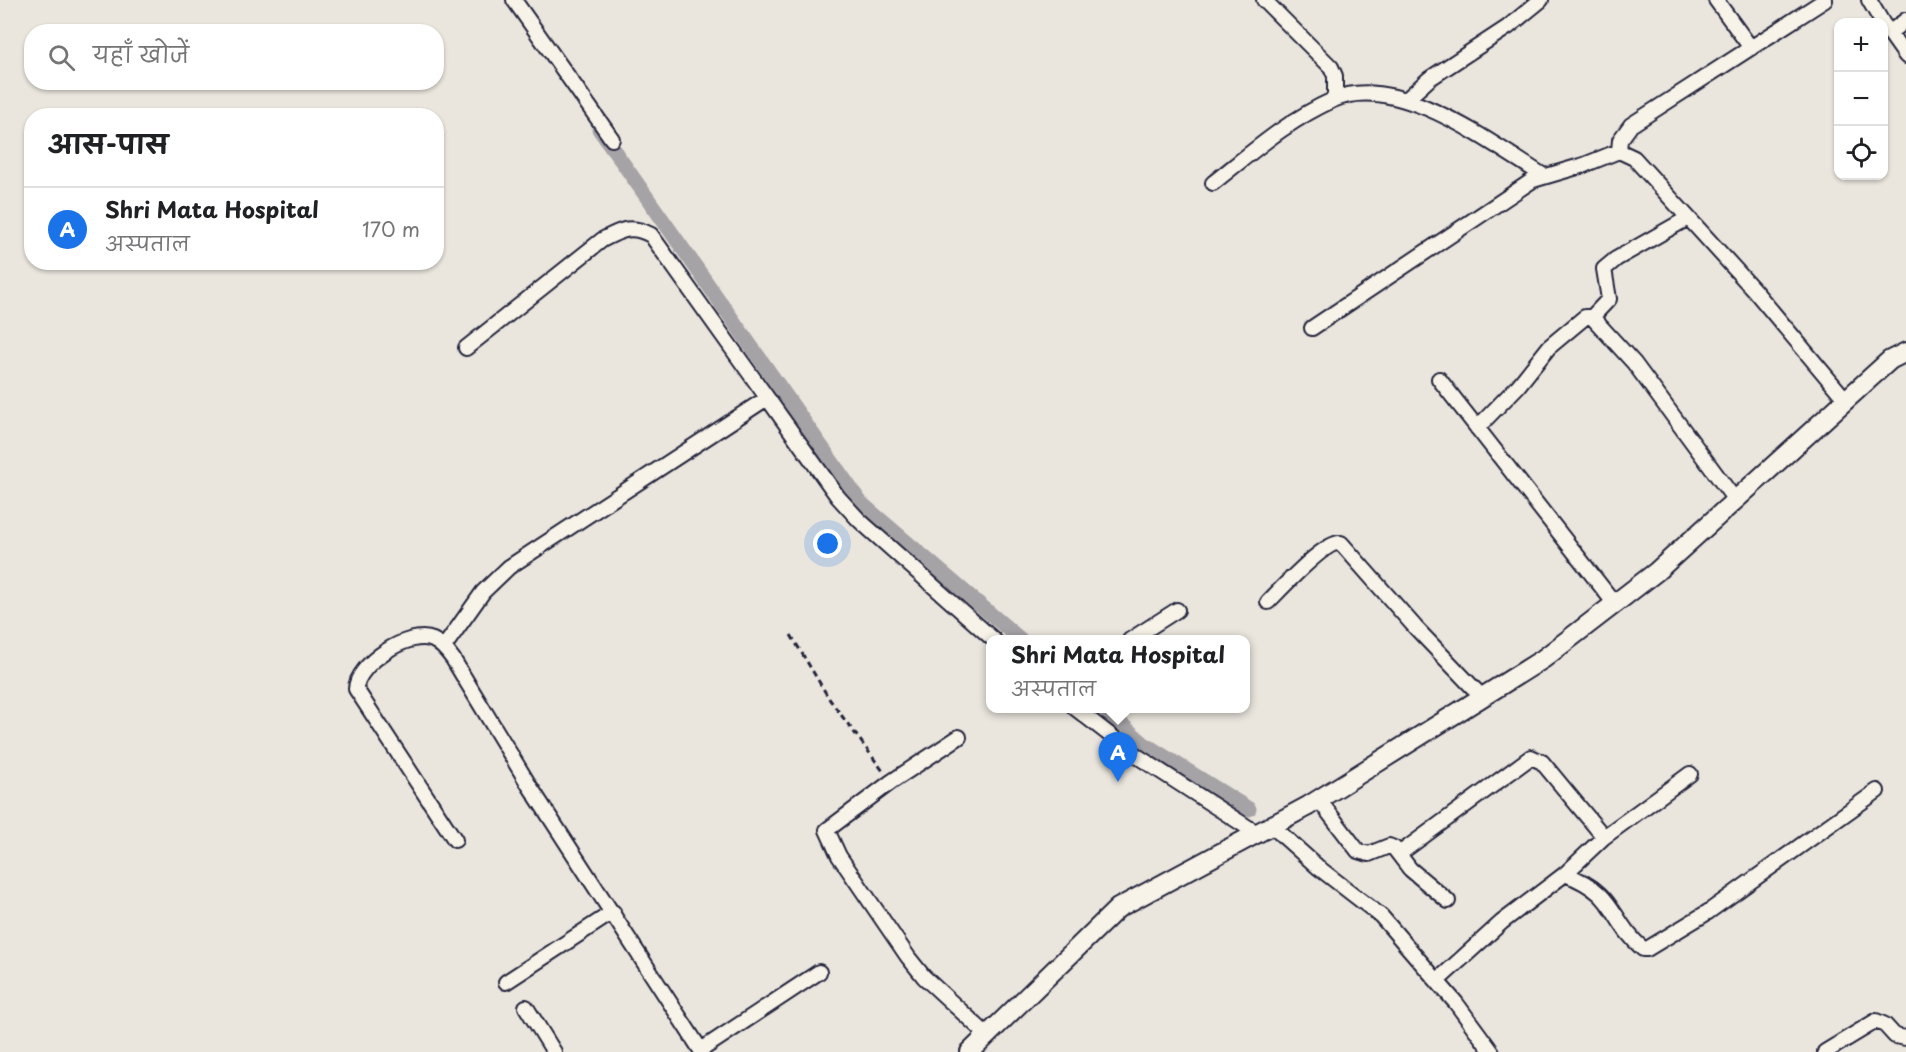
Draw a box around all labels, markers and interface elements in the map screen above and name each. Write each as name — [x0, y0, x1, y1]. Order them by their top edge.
map controls — [1834, 18, 1888, 180]
button: + — [1834, 18, 1888, 72]
search box — [24, 24, 444, 90]
text: यहाँ खोजें — [93, 37, 189, 70]
icon: search — [45, 41, 78, 74]
button: − — [1834, 72, 1888, 126]
text: आस-पास — [48, 124, 168, 163]
button: locate — [1834, 126, 1888, 180]
text: Shri Mata Hospital — [105, 192, 319, 225]
text: A — [60, 214, 75, 244]
text: 170 m — [362, 214, 420, 244]
text: अस्पताल — [105, 228, 190, 258]
your location — [813, 529, 842, 558]
popup — [986, 635, 1250, 713]
text: Shri Mata Hospital — [1011, 637, 1225, 670]
text: अस्पताल — [1011, 673, 1096, 703]
pin: A — [1098, 732, 1138, 782]

